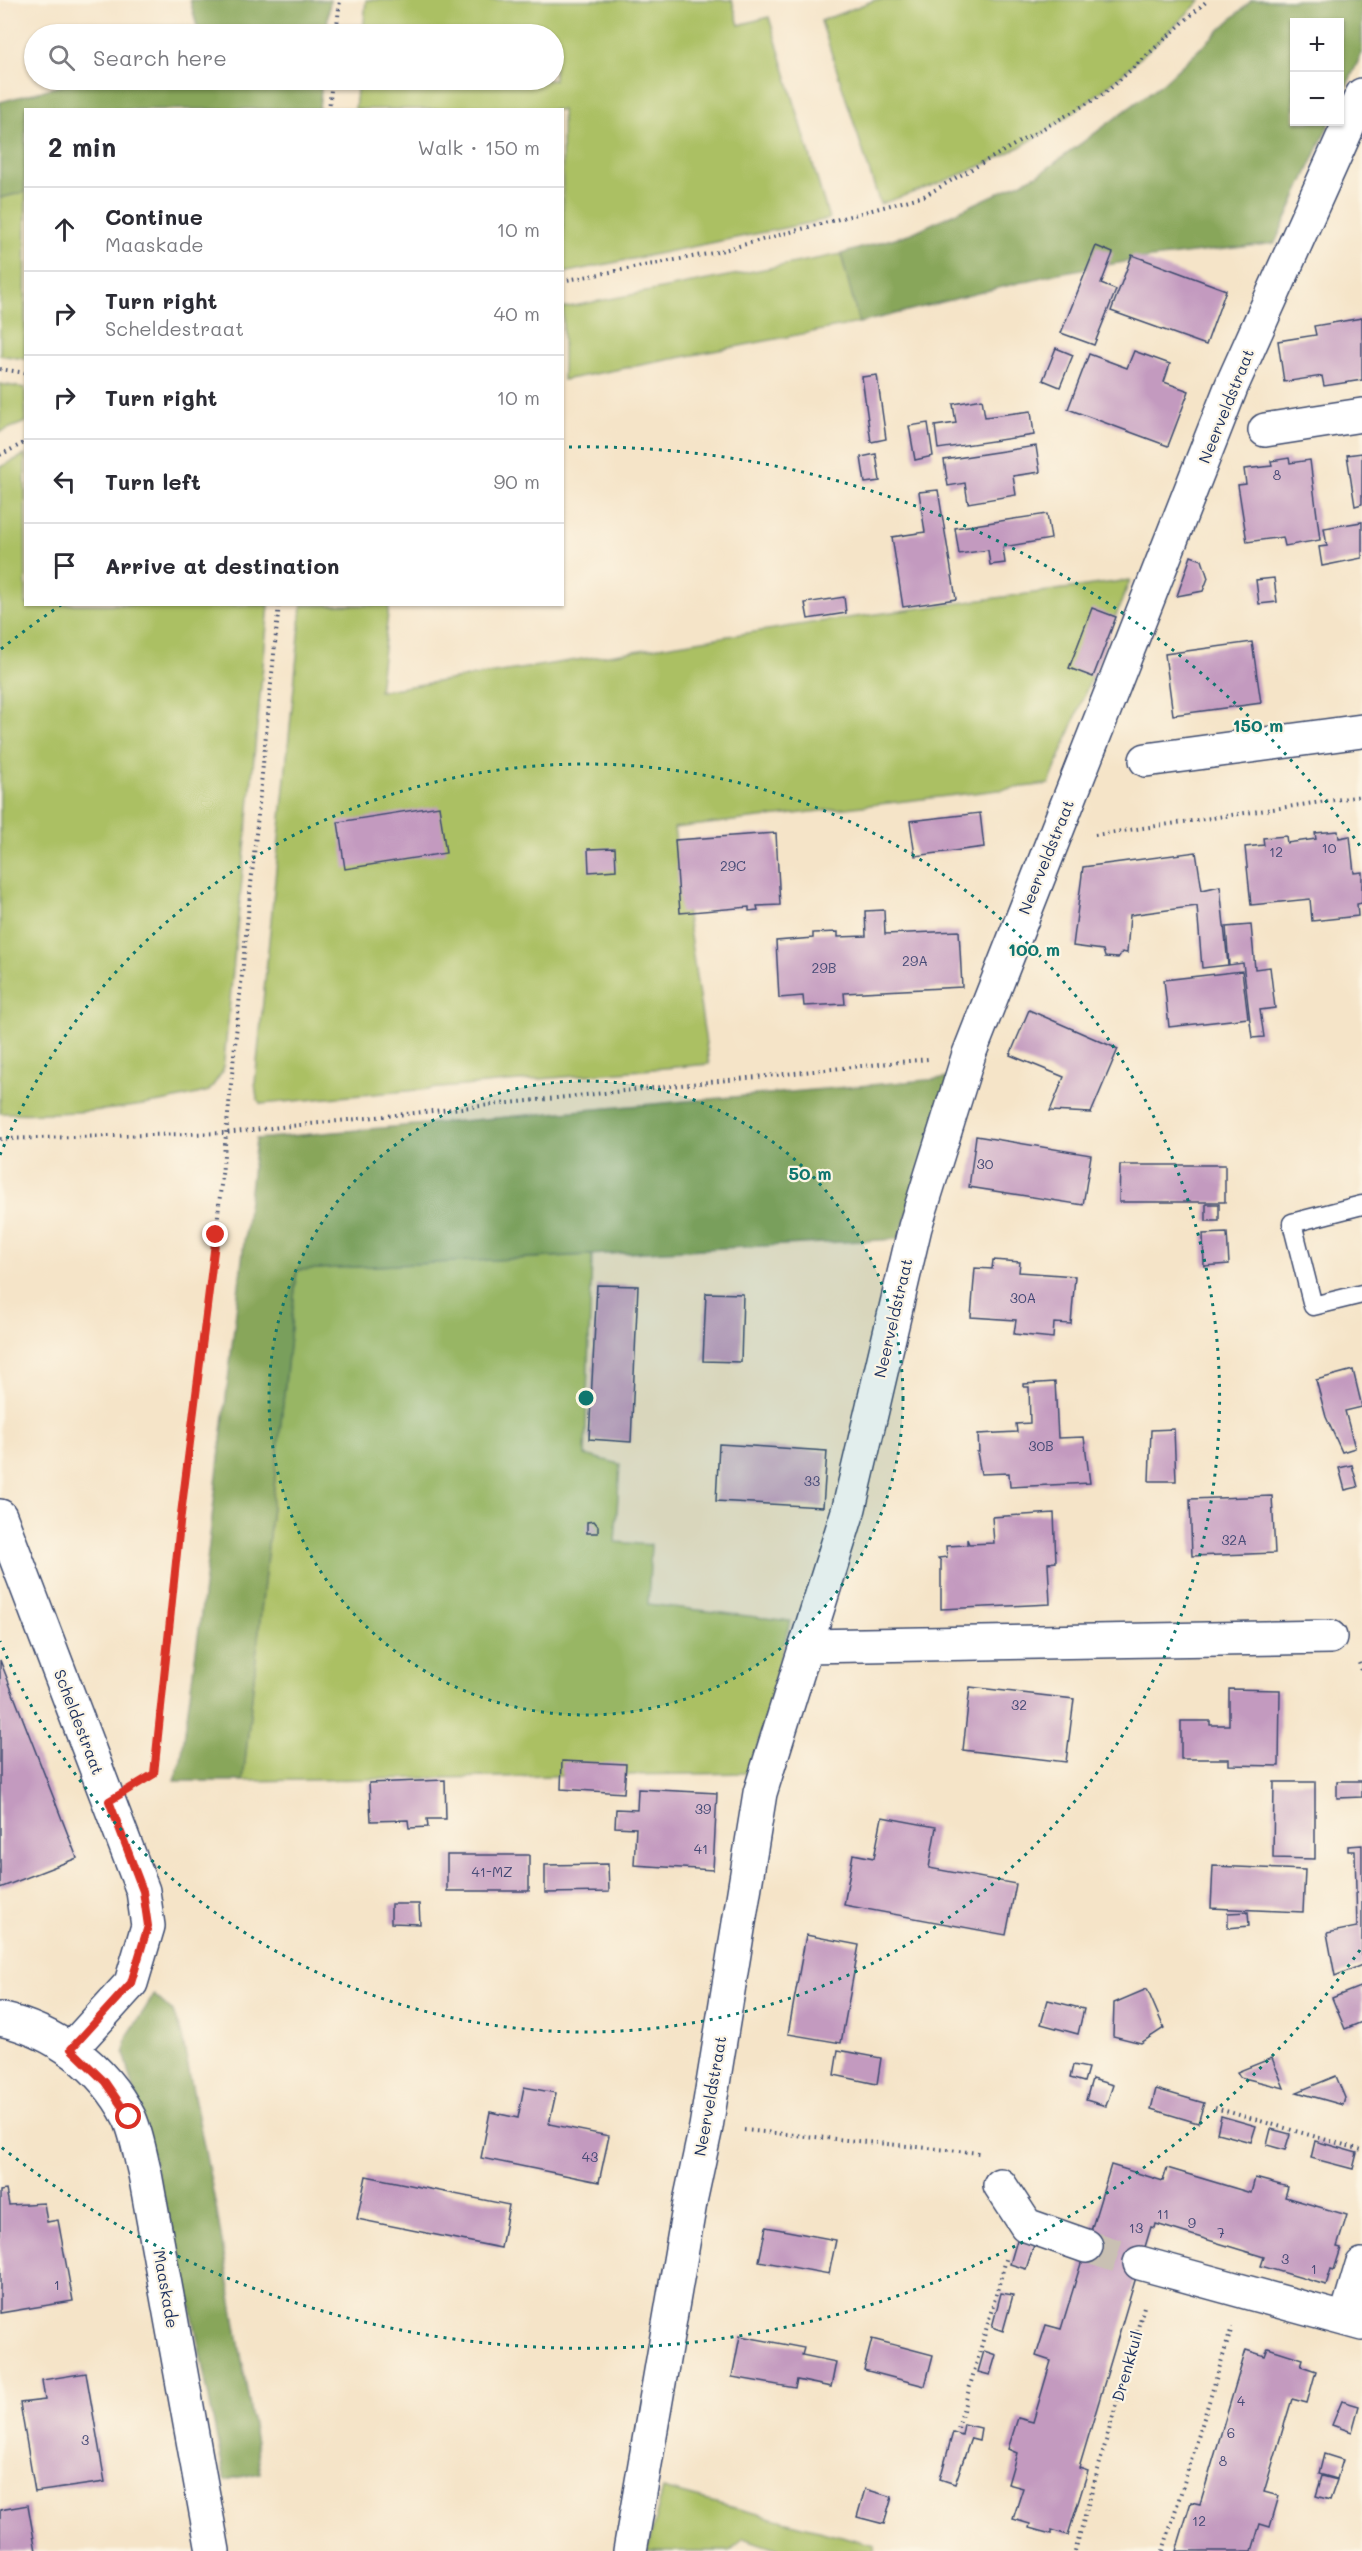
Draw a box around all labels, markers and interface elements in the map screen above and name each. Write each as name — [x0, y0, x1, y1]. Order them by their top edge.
map controls — [1290, 18, 1344, 126]
button: + — [1290, 18, 1344, 72]
search box — [24, 24, 564, 90]
icon: search — [45, 41, 78, 74]
text: Search here — [93, 43, 227, 72]
button: − — [1290, 72, 1344, 126]
text: 2 min — [48, 130, 116, 164]
text: Walk · 150 m — [418, 134, 540, 160]
text: Continue — [105, 202, 203, 231]
icon: ahead — [48, 213, 81, 246]
text: 10 m — [496, 216, 540, 242]
text: Maaskade — [105, 231, 204, 257]
text: Turn right — [105, 286, 217, 315]
icon: right — [48, 297, 81, 330]
text: 40 m — [494, 300, 540, 326]
text: Scheldestraat — [105, 315, 244, 341]
street label: Neerveldstraat — [1193, 345, 1258, 466]
icon: right — [48, 381, 81, 414]
text: Turn right — [105, 383, 217, 412]
text: 10 m — [496, 384, 540, 410]
icon: left — [48, 465, 81, 498]
house number: 8 — [1273, 465, 1281, 484]
text: Turn left — [105, 467, 201, 496]
text: 90 m — [494, 468, 540, 494]
icon: arrive — [48, 549, 81, 582]
text: Arrive at destination — [105, 551, 340, 580]
text: 150 m — [1233, 713, 1283, 737]
street label: Neerveldstraat — [1013, 796, 1078, 917]
house number: 10 — [1322, 838, 1337, 857]
house number: 12 — [1269, 842, 1283, 861]
house number: 29C — [720, 856, 746, 875]
text: 100 m — [1008, 937, 1060, 961]
house number: 29A — [902, 951, 928, 970]
house number: 29B — [812, 958, 836, 977]
house number: 30 — [977, 1154, 994, 1173]
text: 50 m — [789, 1161, 831, 1185]
route end — [202, 1221, 228, 1247]
street label: Neerveldstraat — [869, 1256, 916, 1380]
house number: 30A — [1010, 1288, 1036, 1307]
centre of rings — [576, 1388, 596, 1408]
house number: 30B — [1028, 1436, 1054, 1455]
house number: 33 — [804, 1471, 820, 1490]
house number: 32A — [1221, 1530, 1247, 1549]
street label: Scheldestraat — [50, 1666, 109, 1778]
house number: 32 — [1011, 1695, 1027, 1714]
house number: 39 — [695, 1799, 711, 1818]
house number: 41 — [694, 1839, 708, 1858]
house number: 41-MZ — [472, 1862, 512, 1881]
street label: Neerveldstraat — [689, 2034, 730, 2158]
route start — [115, 2103, 141, 2129]
house number: 43 — [582, 2147, 598, 2166]
house number: 11 — [1157, 2204, 1169, 2223]
house number: 9 — [1188, 2213, 1196, 2232]
house number: 13 — [1129, 2218, 1143, 2237]
house number: 7 — [1217, 2223, 1225, 2242]
street label: Maaskade — [149, 2248, 184, 2330]
house number: 3 — [1281, 2249, 1289, 2268]
house number: 1 — [1311, 2259, 1317, 2278]
house number: 1 — [54, 2275, 60, 2294]
street label: Drenkkuil — [1106, 2328, 1147, 2404]
house number: 4 — [1237, 2391, 1246, 2410]
house number: 6 — [1227, 2423, 1235, 2442]
house number: 3 — [81, 2430, 89, 2449]
house number: 8 — [1219, 2451, 1227, 2470]
house number: 12 — [1192, 2511, 1206, 2530]

